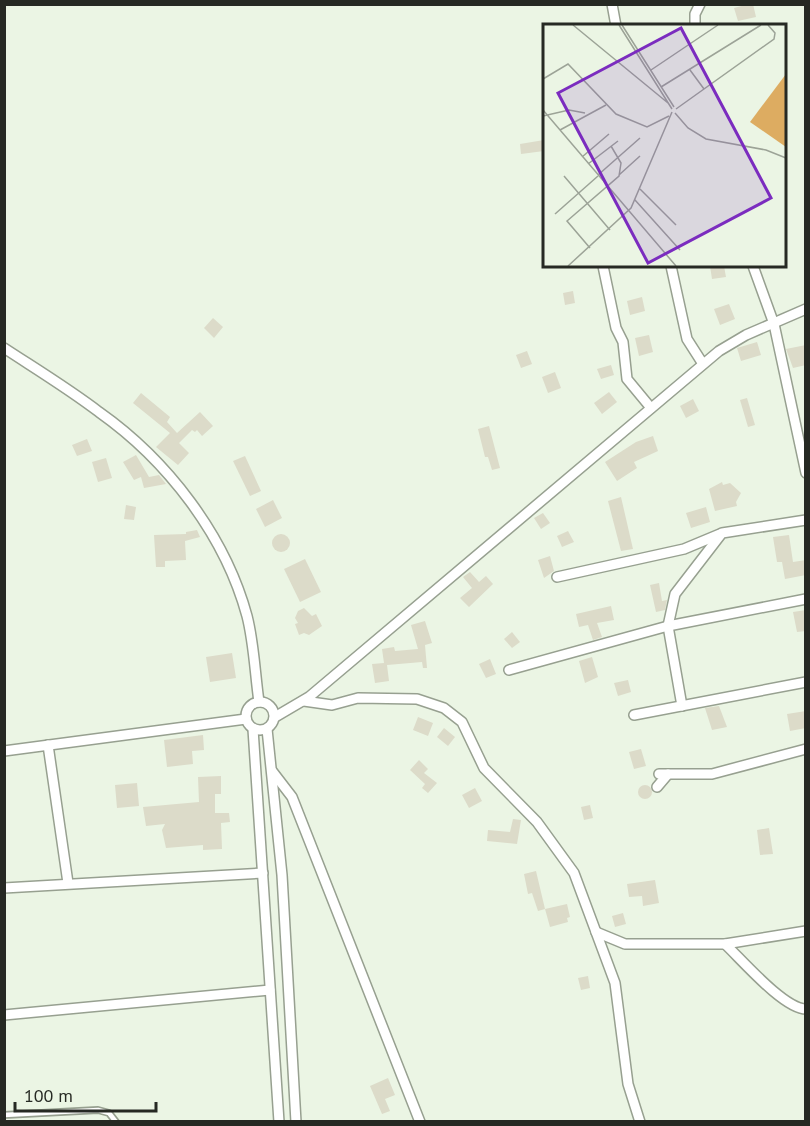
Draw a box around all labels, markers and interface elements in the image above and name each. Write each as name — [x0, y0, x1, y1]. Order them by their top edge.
inset map — [543, 24, 786, 267]
scale bar — [15, 1075, 156, 1113]
text: 100 m — [24, 1084, 73, 1107]

